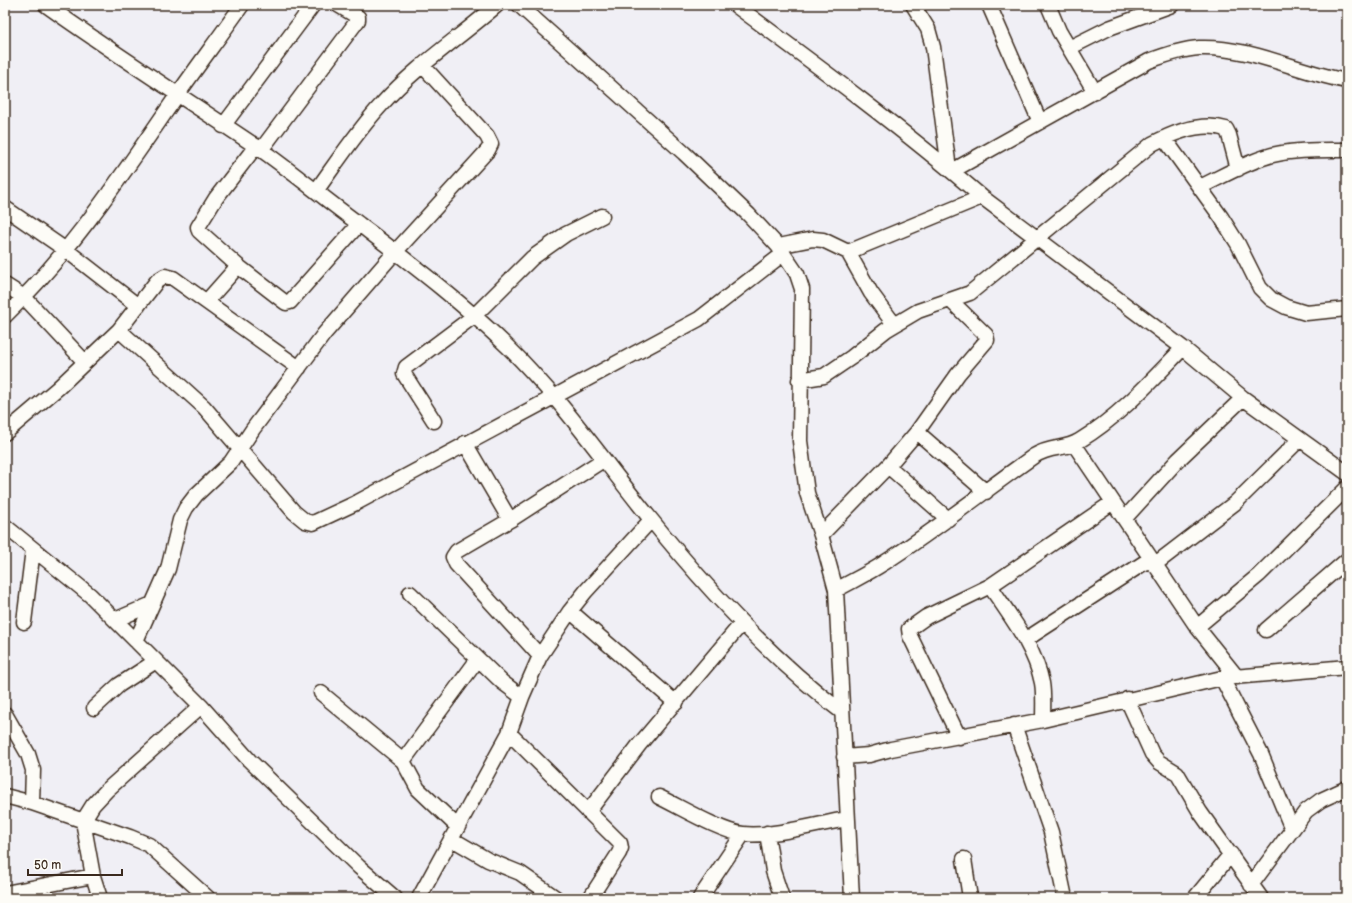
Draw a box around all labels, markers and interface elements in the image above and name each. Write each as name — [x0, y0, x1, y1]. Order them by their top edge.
scale bar — [28, 851, 122, 877]
text: 50 m — [34, 858, 61, 873]

